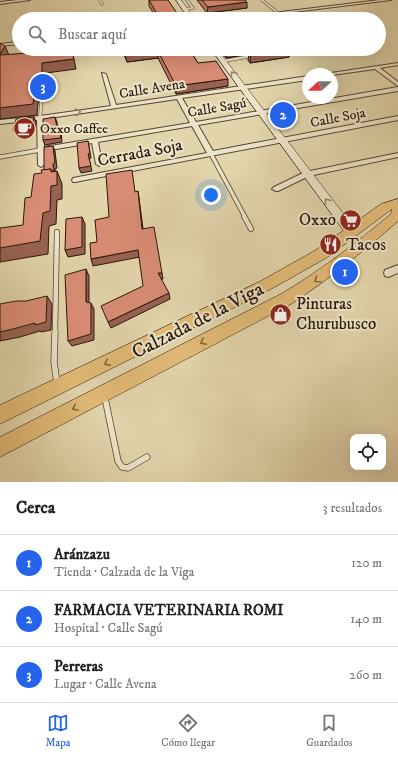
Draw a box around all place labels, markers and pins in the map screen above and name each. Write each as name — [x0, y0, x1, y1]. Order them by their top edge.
pin: 3 — [30, 72, 56, 102]
pin: 2 — [270, 100, 296, 130]
cafe icon: Oxxo Caffee — [12, 116, 38, 142]
place label: Oxxo Caffee — [40, 120, 108, 138]
supermarket icon: Oxxo — [338, 207, 364, 233]
place label: Oxxo — [299, 209, 336, 231]
restaurant icon: Tacos — [318, 232, 344, 258]
place label: Tacos — [346, 234, 386, 256]
pin: 1 — [332, 257, 358, 287]
place label: Pinturas Churubusco — [296, 293, 376, 335]
shop icon: Pinturas Churubusco — [267, 301, 293, 327]

